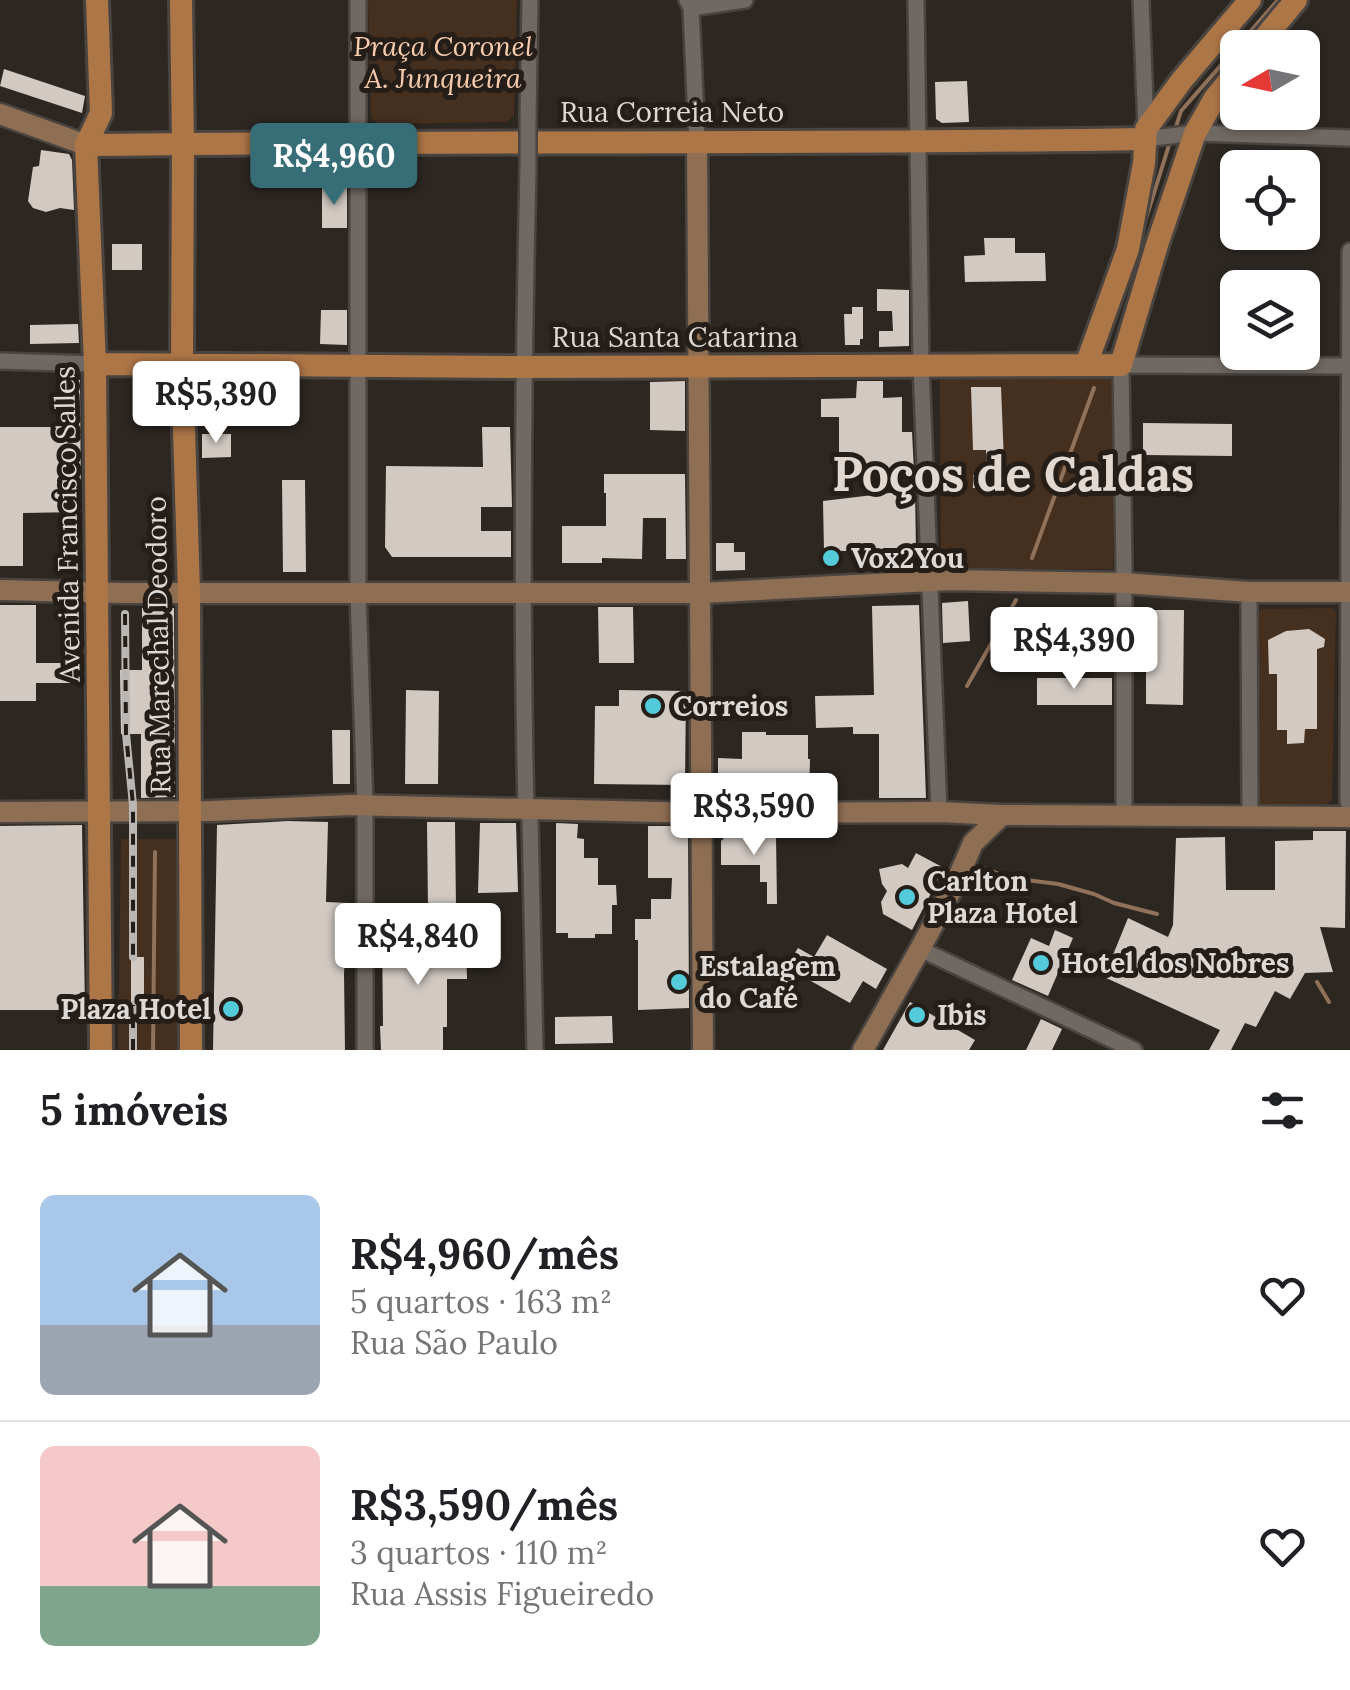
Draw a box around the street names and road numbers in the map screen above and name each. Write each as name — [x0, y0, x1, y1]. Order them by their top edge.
street label: Rua Correia Neto — [560, 94, 784, 130]
street label: Rua Santa Catarina — [552, 319, 798, 355]
street label: Avenida Francisco Salles — [46, 366, 88, 683]
street label: Rua Marechal Deodoro — [137, 496, 179, 794]

